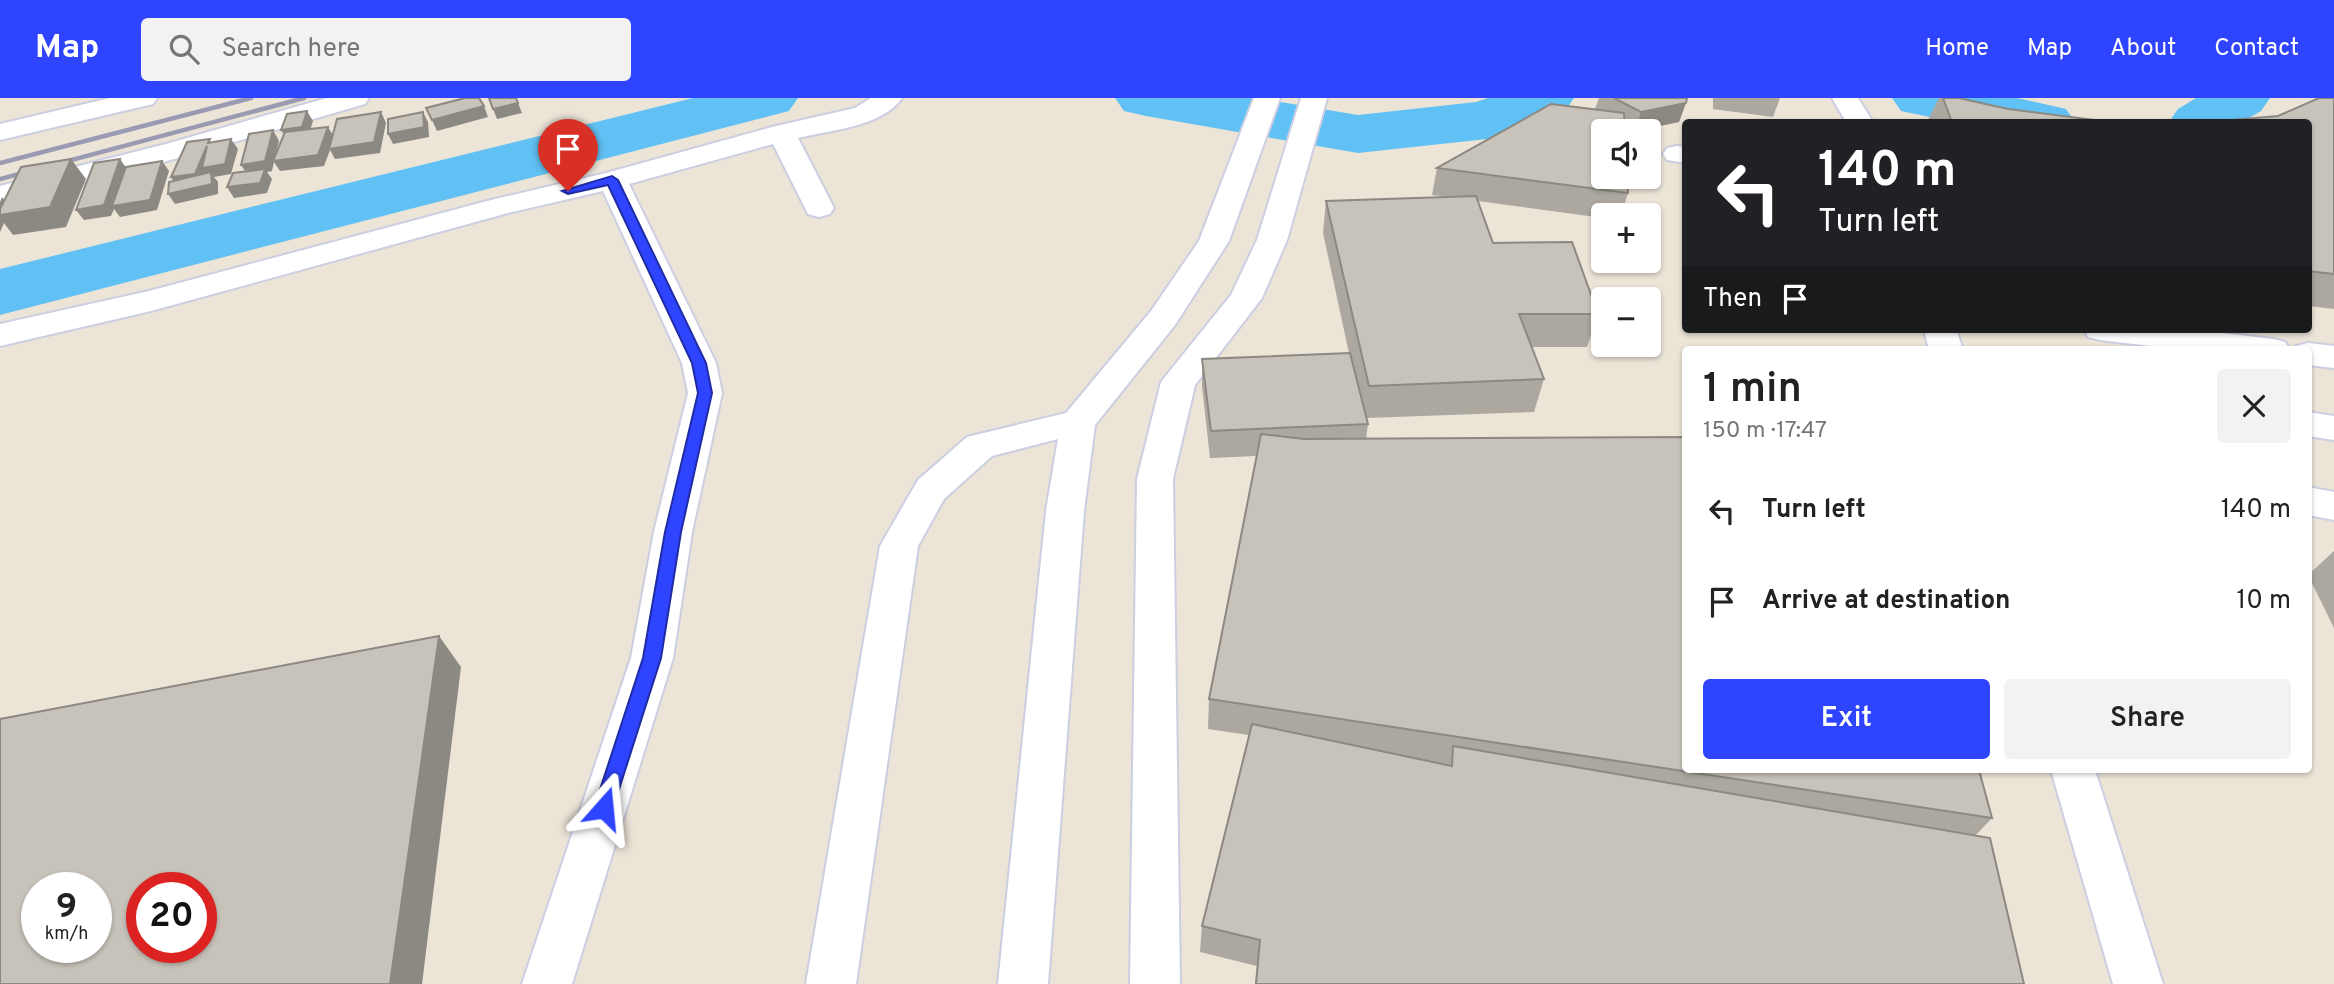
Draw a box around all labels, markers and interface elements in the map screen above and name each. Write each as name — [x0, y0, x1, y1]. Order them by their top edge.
search box — [141, 18, 631, 81]
text: Map — [35, 28, 99, 70]
icon: search — [165, 30, 203, 68]
text: Search here — [221, 33, 360, 66]
text: Home — [1925, 34, 1989, 64]
text: Map — [2027, 34, 2072, 64]
text: About — [2110, 34, 2176, 64]
text: Contact — [2214, 34, 2299, 64]
pin — [538, 119, 598, 191]
map controls — [1591, 119, 1661, 357]
button: sound — [1591, 119, 1661, 189]
icon: arrive — [549, 130, 587, 168]
text: 140 m — [1818, 142, 1957, 204]
icon: left — [1703, 147, 1794, 238]
button: + — [1591, 203, 1661, 273]
text: Turn left — [1818, 203, 1939, 243]
icon: arrive — [1776, 280, 1814, 318]
text: Then — [1703, 283, 1762, 316]
button: − — [1591, 287, 1661, 357]
text: 1 min — [1703, 364, 1802, 417]
button: close — [2217, 369, 2291, 443]
text: 150 m · 17:47 — [1703, 417, 1827, 446]
icon: left — [1703, 492, 1741, 530]
text: Turn left — [1762, 494, 1866, 527]
text: 140 m — [2221, 494, 2291, 527]
icon: arrive — [1703, 583, 1741, 621]
text: Arrive at destination — [1762, 585, 2010, 618]
text: 10 m — [2236, 585, 2291, 618]
button: Exit — [1703, 679, 1990, 759]
button: Share — [2004, 679, 2291, 759]
position arrow — [567, 771, 641, 845]
speed limit sign: 20 — [126, 872, 217, 963]
text: 9 — [56, 886, 77, 930]
text: km/h — [45, 923, 88, 946]

